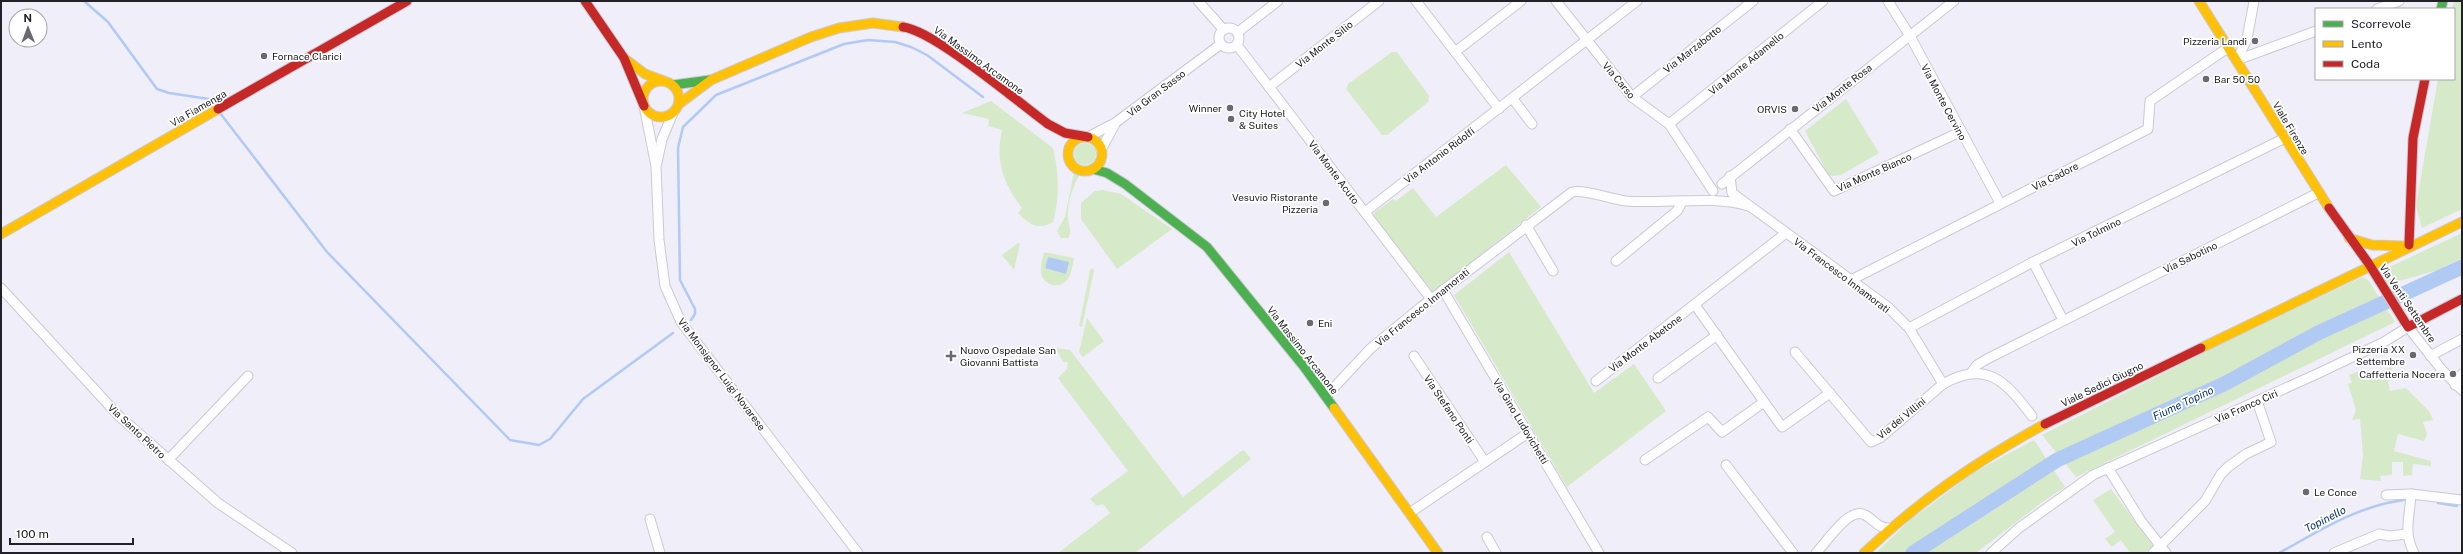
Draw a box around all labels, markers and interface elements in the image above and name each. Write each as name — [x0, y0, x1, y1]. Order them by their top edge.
north arrow — [8, 8, 48, 48]
legend — [2315, 8, 2455, 80]
text: N — [23, 12, 32, 24]
text: Scorrevole — [2351, 17, 2411, 31]
street label: Via Monte Silio — [1293, 18, 1355, 70]
street label: Via Marzabotto — [1661, 22, 1724, 75]
street label: Via Massimo Arcamone — [932, 23, 1027, 97]
street label: Via Monte Adamello — [1706, 29, 1786, 97]
place label: Pizzeria Landi — [2183, 35, 2247, 47]
marker: Pizzeria Landi — [2250, 36, 2260, 46]
text: Lento — [2351, 37, 2383, 51]
place label: Fornace Clarici — [272, 50, 342, 62]
marker: Fornace Clarici — [259, 51, 269, 61]
text: Coda — [2351, 57, 2380, 71]
street label: Via Carso — [1600, 59, 1638, 101]
street label: Via Monte Rosa — [1810, 61, 1874, 115]
street label: Via Monte Cervino — [1919, 62, 1969, 142]
street label: Via Gran Sasso — [1124, 67, 1188, 119]
place label: Bar 50 50 — [2214, 73, 2260, 85]
marker: Bar 50 50 — [2201, 74, 2211, 84]
street label: Via Fiamenga — [168, 87, 228, 129]
street label: Viale Firenze — [2270, 99, 2312, 157]
place label: Winner — [1189, 102, 1222, 114]
marker: Winner — [1225, 103, 1235, 113]
place label: ORVIS — [1757, 103, 1787, 115]
marker: ORVIS — [1790, 104, 1800, 114]
place label: City Hotel & Suites — [1239, 107, 1285, 131]
marker: City Hotel & Suites — [1226, 114, 1236, 124]
street label: Via Antonio Ridolfi — [1401, 125, 1477, 185]
street label: Via Monte Acuto — [1306, 138, 1362, 206]
street label: Via Monte Bianco — [1835, 150, 1914, 194]
street label: Via Cadore — [2030, 159, 2081, 193]
place label: Vesuvio Ristorante Pizzeria — [1232, 191, 1318, 215]
marker: Vesuvio Ristorante Pizzeria — [1321, 198, 1331, 208]
street label: Via Tolmino — [2069, 215, 2123, 249]
street label: Via Francesco Innamorati — [1792, 235, 1892, 315]
street label: Via Sabotino — [2161, 239, 2219, 275]
street label: Via Venti Settembre — [2377, 261, 2439, 345]
street label: Via Francesco Innamorati — [1373, 265, 1471, 349]
street label: Via Massimo Arcamone — [1265, 304, 1341, 397]
street label: Via Monte Abetone — [1606, 311, 1684, 374]
street label: Via Monsignor Luigi Novarese — [676, 315, 768, 433]
place label: Eni — [1318, 317, 1332, 329]
marker: Eni — [1305, 318, 1315, 328]
place label: Pizzeria XX Settembre — [2352, 343, 2405, 367]
place label: Nuovo Ospedale San Giovanni Battista — [960, 344, 1056, 368]
marker: Nuovo Ospedale San Giovanni Battista — [945, 350, 957, 362]
marker: Pizzeria XX Settembre — [2408, 350, 2418, 360]
street label: Viale Sedici Giugno — [2059, 359, 2145, 409]
place label: Caffetteria Nocera — [2359, 368, 2445, 380]
marker: Caffetteria Nocera — [2448, 369, 2458, 379]
street label: Via Stefano Ponti — [1422, 372, 1476, 446]
street label: Via Gino Ludovichetti — [1491, 376, 1551, 466]
water label: Fiume Topino — [2151, 384, 2215, 422]
street label: Via Franco Ciri — [2213, 387, 2279, 425]
street label: Via dei Villini — [1874, 395, 1928, 441]
street label: Via Santo Pietro — [106, 401, 169, 461]
place label: Le Conce — [2314, 486, 2357, 498]
marker: Le Conce — [2301, 487, 2311, 497]
water label: Topinello — [2302, 503, 2348, 535]
scale bar — [10, 520, 133, 546]
text: 100 m — [16, 527, 49, 541]

